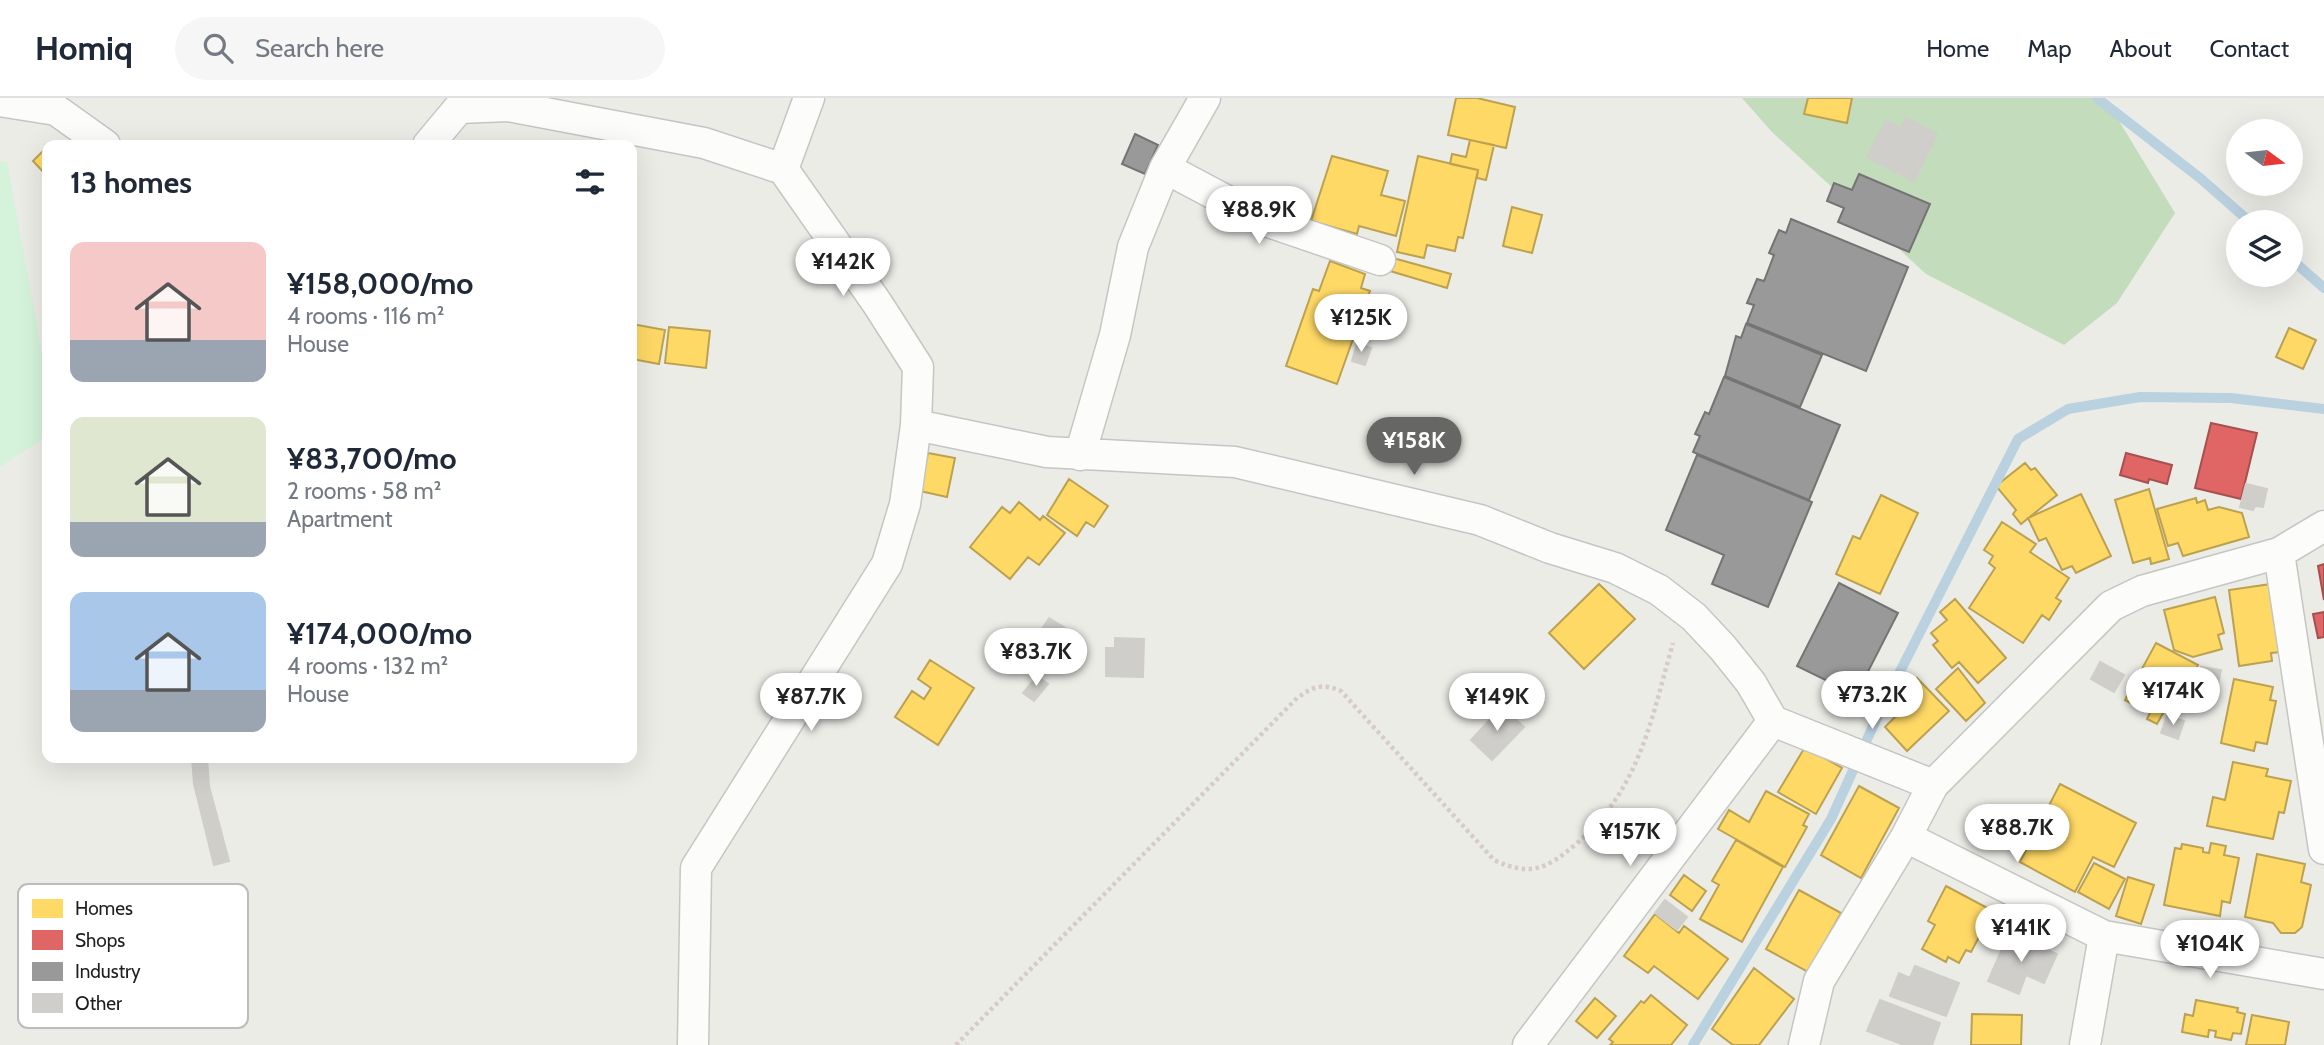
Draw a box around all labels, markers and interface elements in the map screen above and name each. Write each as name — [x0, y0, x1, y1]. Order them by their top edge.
search box — [175, 17, 665, 80]
text: Homiq — [35, 28, 133, 68]
icon: search — [199, 29, 237, 67]
text: Search here — [255, 32, 384, 64]
text: Home — [1926, 34, 1989, 63]
text: Map — [2027, 34, 2072, 63]
text: About — [2110, 34, 2172, 63]
text: Contact — [2210, 34, 2289, 63]
north arrow — [2226, 119, 2303, 196]
map controls — [2226, 119, 2303, 287]
icon: filters — [571, 163, 609, 201]
text: 13 homes — [70, 164, 192, 201]
pin: ¥88.9K — [1202, 186, 1316, 246]
text: ¥88.9K — [1222, 195, 1296, 223]
button: layers — [2226, 210, 2303, 287]
pin: ¥142K — [794, 238, 892, 298]
text: ¥142K — [811, 247, 875, 275]
text: ¥158,000/mo — [287, 265, 473, 302]
icon: home — [126, 270, 210, 354]
pin: ¥125K — [1312, 294, 1410, 354]
text: 4 rooms · 116 m² — [287, 302, 444, 330]
text: ¥125K — [1330, 303, 1392, 331]
text: House — [287, 330, 349, 358]
pin: ¥158K — [1365, 418, 1463, 477]
text: ¥158K — [1382, 426, 1446, 454]
text: ¥83,700/mo — [287, 440, 457, 477]
icon: home — [126, 445, 210, 529]
text: 2 rooms · 58 m² — [287, 477, 441, 505]
text: Apartment — [287, 505, 392, 533]
text: ¥174,000/mo — [287, 615, 472, 652]
icon: home — [126, 620, 210, 704]
pin: ¥83.7K — [979, 628, 1093, 688]
text: ¥83.7K — [1000, 637, 1072, 665]
text: 4 rooms · 132 m² — [287, 652, 448, 680]
pin: ¥174K — [2124, 668, 2222, 727]
pin: ¥73.2K — [1815, 672, 1929, 731]
pin: ¥87.7K — [754, 674, 868, 733]
pin: ¥149K — [1448, 674, 1546, 733]
text: ¥174K — [2142, 676, 2204, 704]
text: House — [287, 680, 349, 708]
text: ¥73.2K — [1837, 680, 1907, 708]
text: ¥87.7K — [776, 682, 846, 710]
text: ¥149K — [1465, 682, 1529, 710]
pin: ¥88.7K — [1960, 804, 2074, 864]
pin: ¥157K — [1581, 808, 1679, 868]
text: ¥88.7K — [1981, 813, 2053, 841]
text: ¥157K — [1600, 817, 1660, 845]
legend — [18, 884, 248, 1028]
text: Homes — [75, 897, 133, 920]
pin: ¥141K — [1972, 904, 2070, 964]
text: ¥141K — [1991, 913, 2051, 941]
pin: ¥104K — [2161, 920, 2259, 980]
text: Shops — [75, 929, 125, 952]
text: ¥104K — [2176, 929, 2244, 957]
text: Industry — [75, 960, 141, 983]
text: Other — [75, 992, 122, 1015]

